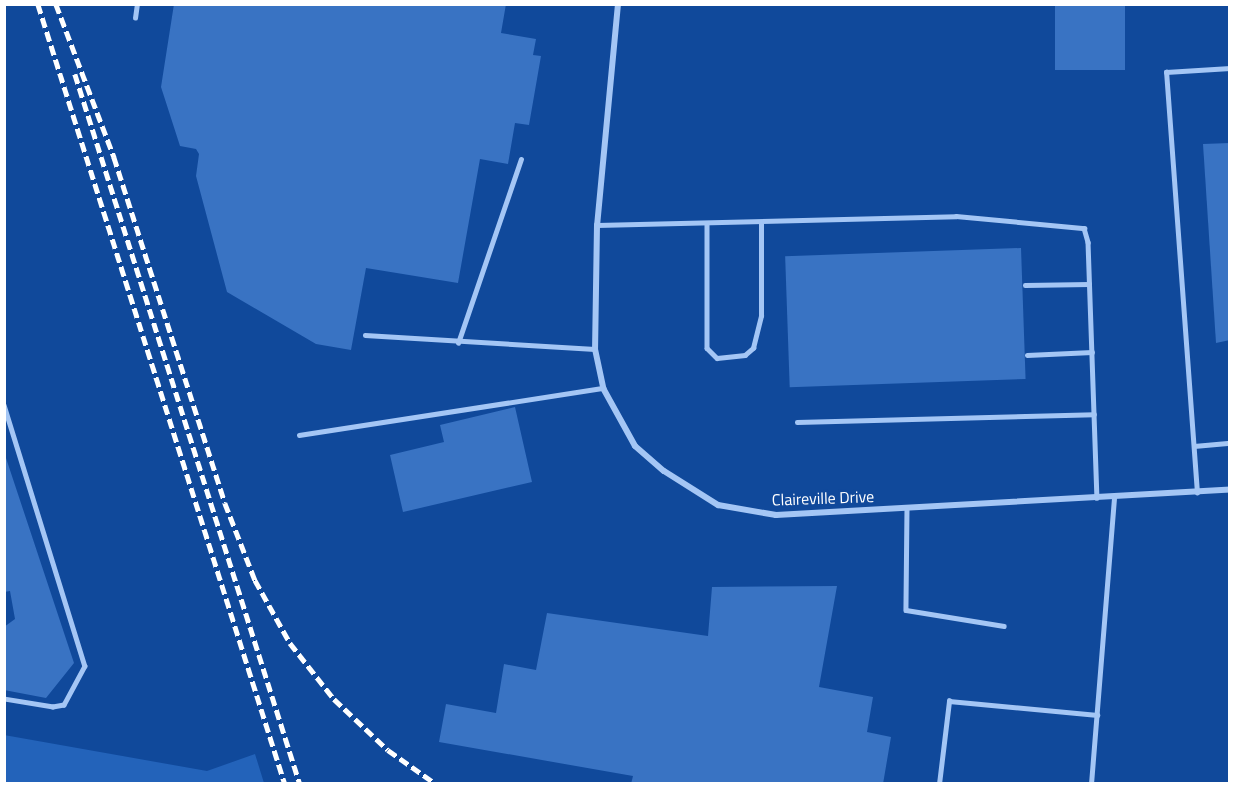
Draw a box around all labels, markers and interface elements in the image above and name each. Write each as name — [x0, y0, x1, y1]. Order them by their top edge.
street label: Claireville Drive — [771, 487, 875, 509]

